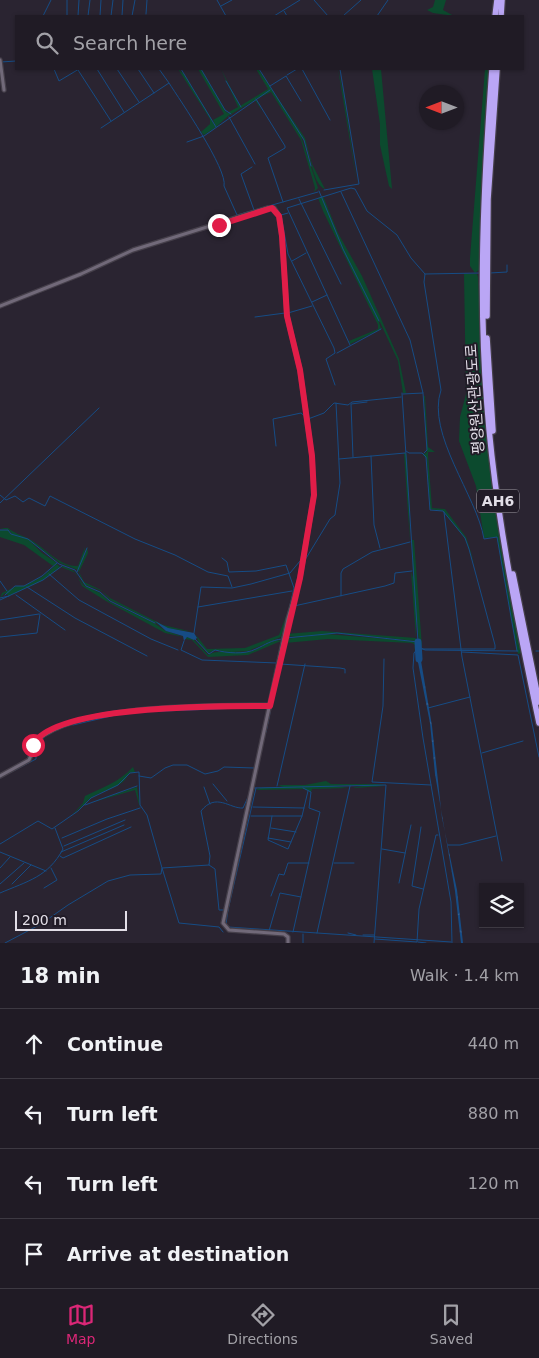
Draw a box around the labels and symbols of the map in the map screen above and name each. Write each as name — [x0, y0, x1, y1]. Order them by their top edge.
north arrow — [419, 85, 464, 130]
route end — [208, 214, 231, 237]
street label: 평양원산관광도로 — [462, 343, 488, 455]
road number: AH6 — [477, 490, 519, 512]
route start — [22, 734, 45, 757]
scale bar — [15, 908, 128, 931]

